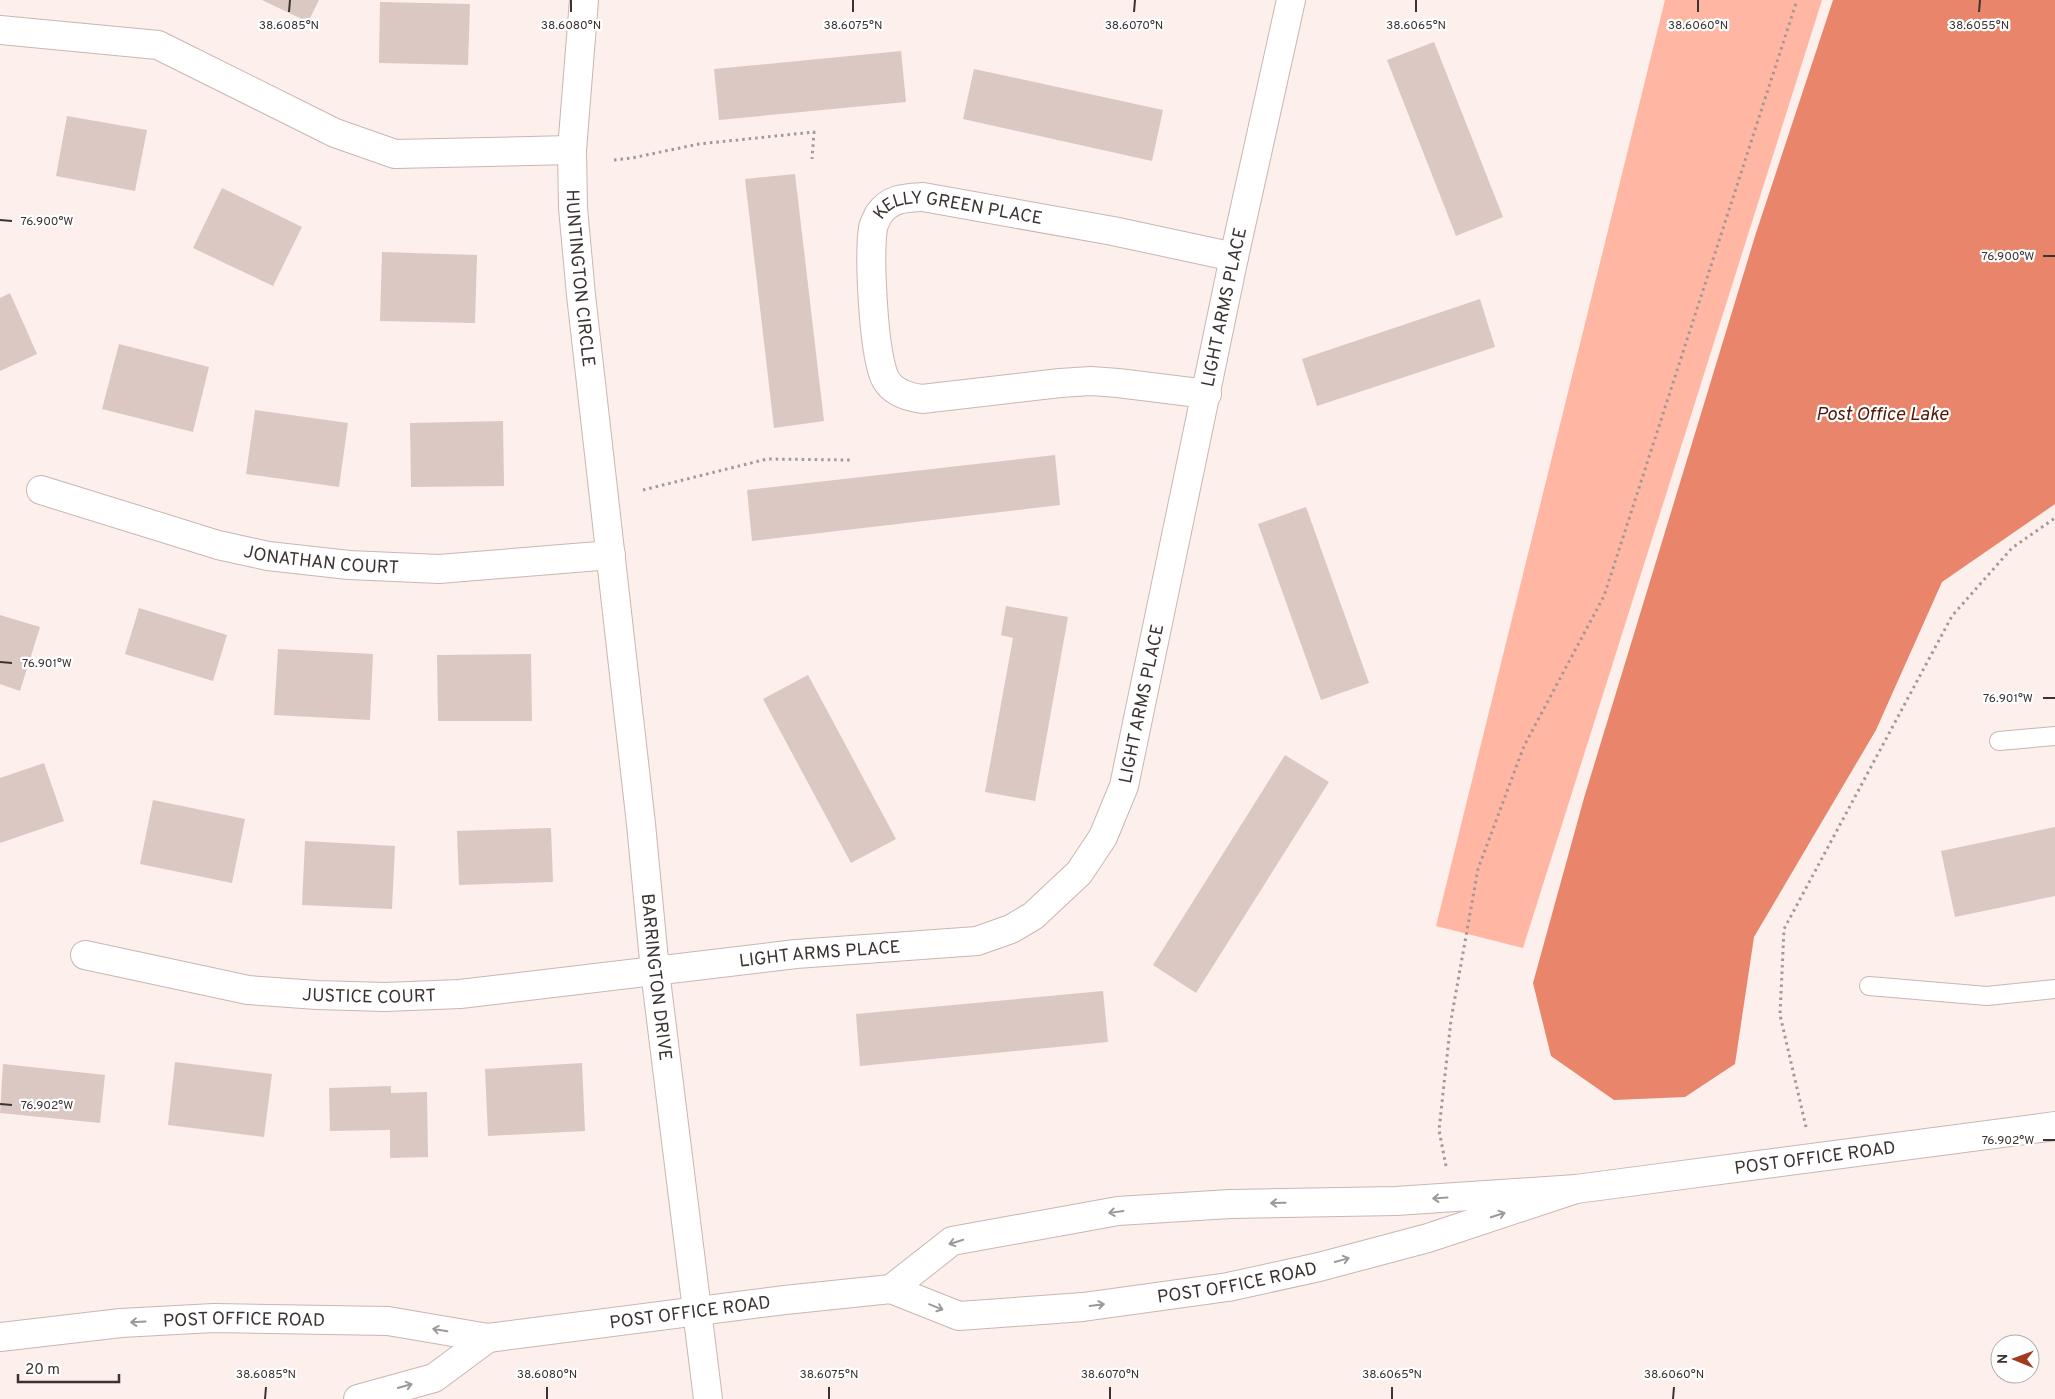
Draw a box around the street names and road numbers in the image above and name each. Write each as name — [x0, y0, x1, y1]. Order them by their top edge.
street label: KELLY GREEN PLACE — [869, 187, 1044, 231]
street label: HUNTINGTON CIRCLE — [559, 189, 599, 368]
street label: LIGHT ARMS PLACE — [1197, 226, 1253, 389]
street label: JONATHAN COURT — [241, 541, 399, 580]
street label: LIGHT ARMS PLACE — [1115, 622, 1170, 786]
street label: BARRINGTON DRIVE — [635, 892, 676, 1062]
street label: LIGHT ARMS PLACE — [738, 937, 901, 974]
street label: JUSTICE COURT — [301, 984, 436, 1010]
street label: POST OFFICE ROAD — [1733, 1137, 1897, 1181]
street label: POST OFFICE ROAD — [1156, 1258, 1320, 1310]
street label: POST OFFICE ROAD — [608, 1292, 772, 1335]
street label: POST OFFICE ROAD — [162, 1308, 325, 1334]

